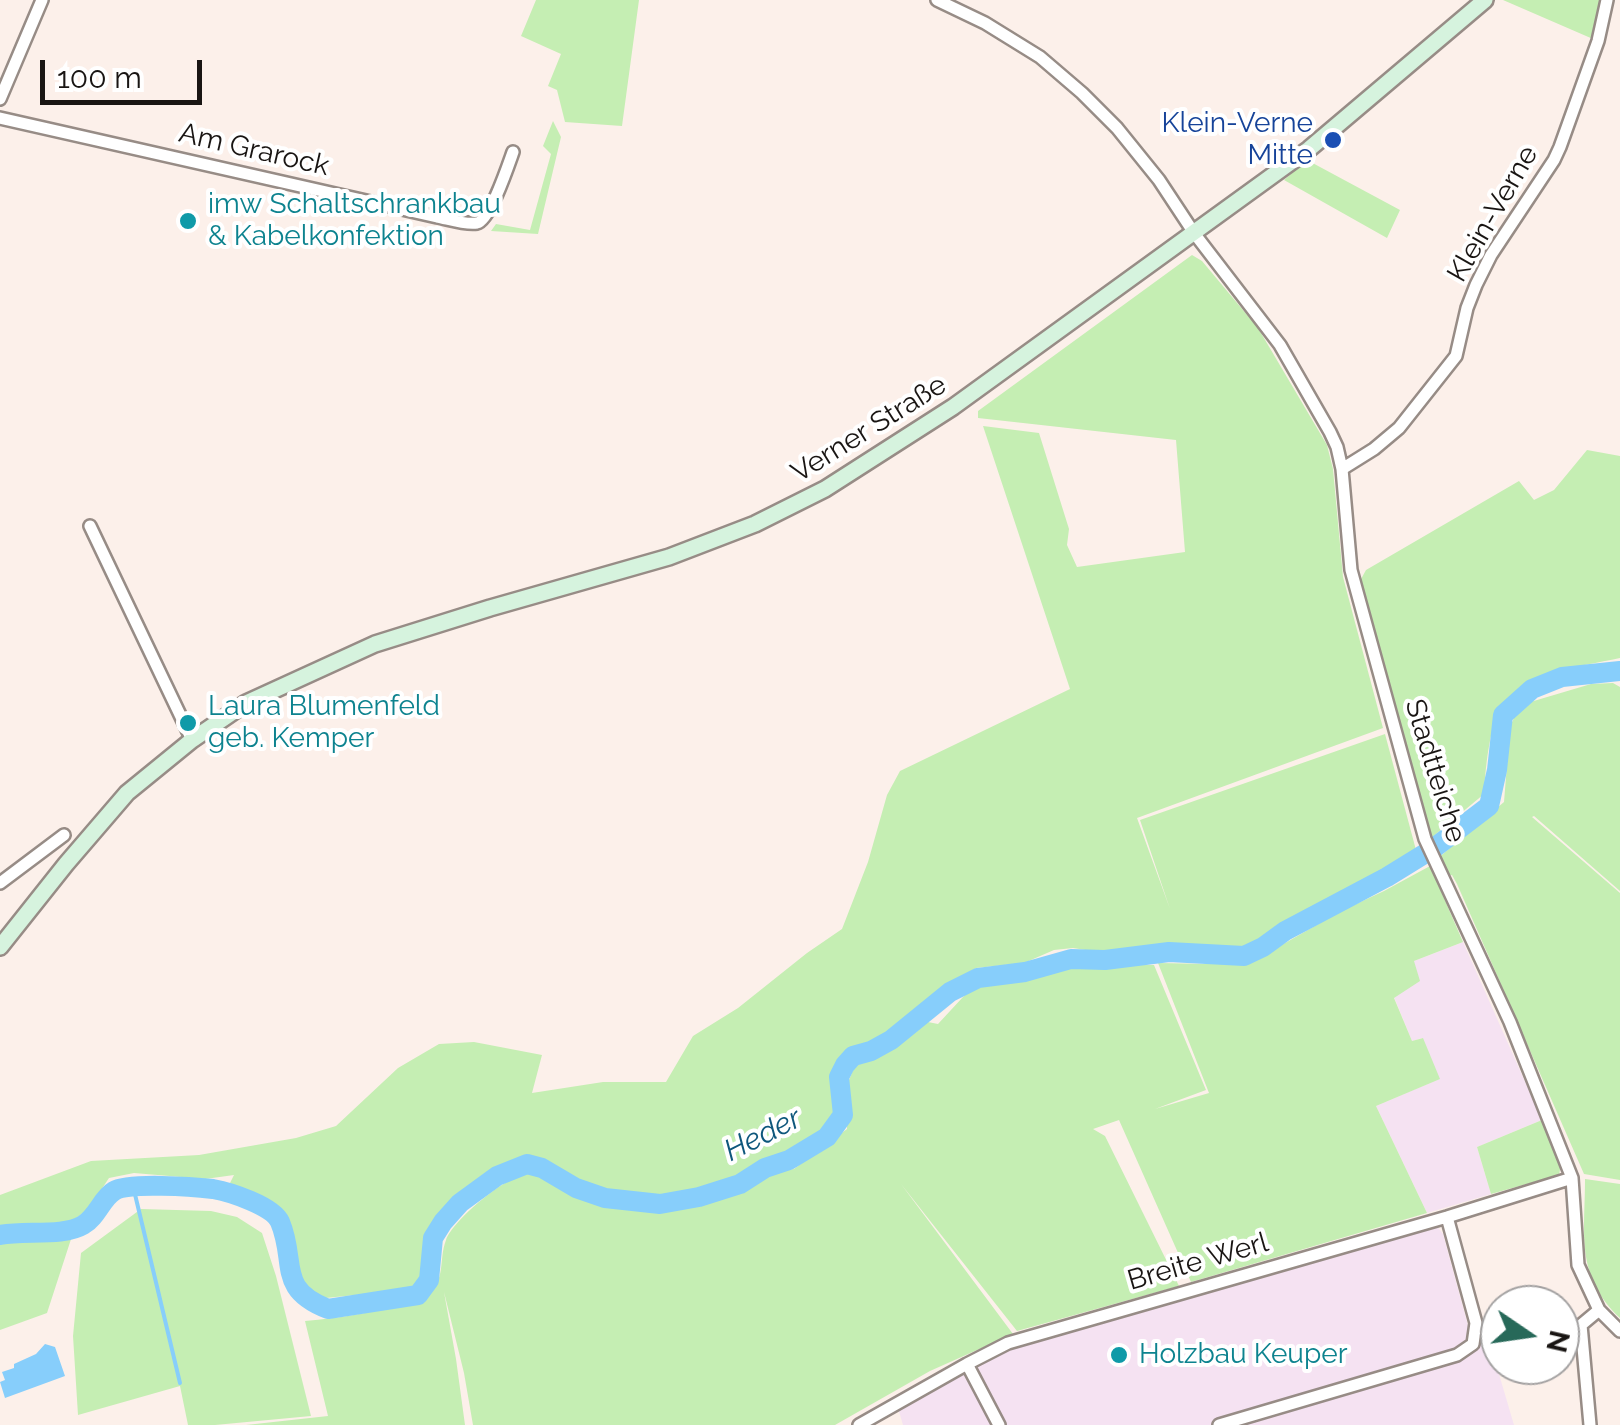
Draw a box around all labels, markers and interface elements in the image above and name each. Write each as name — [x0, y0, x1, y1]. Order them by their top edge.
scale bar — [45, 40, 208, 102]
text: 100 m — [57, 60, 142, 95]
place label: Klein-Verne Mitte — [1162, 107, 1313, 173]
street label: Am Grarock — [176, 116, 332, 184]
marker: Klein-Verne Mitte — [1322, 129, 1344, 151]
street label: Klein-Verne — [1441, 140, 1545, 288]
place label: imw Schaltschrankbau & Kabelkonfektion — [208, 188, 501, 254]
marker: imw Schaltschrankbau & Kabelkonfektion — [177, 210, 199, 232]
street label: Verner Straße — [785, 368, 953, 490]
place label: Laura Blumenfeld geb. Kemper — [208, 690, 440, 756]
street label: Stadtteiche — [1397, 695, 1473, 847]
marker: Laura Blumenfeld geb. Kemper — [177, 712, 199, 734]
water label: Heder — [719, 1100, 807, 1170]
street label: Breite Werl — [1124, 1226, 1272, 1298]
north arrow — [1480, 1285, 1580, 1385]
text: N — [1539, 1327, 1576, 1356]
place label: Holzbau Keuper — [1139, 1338, 1348, 1372]
marker: Holzbau Keuper — [1108, 1344, 1130, 1366]

